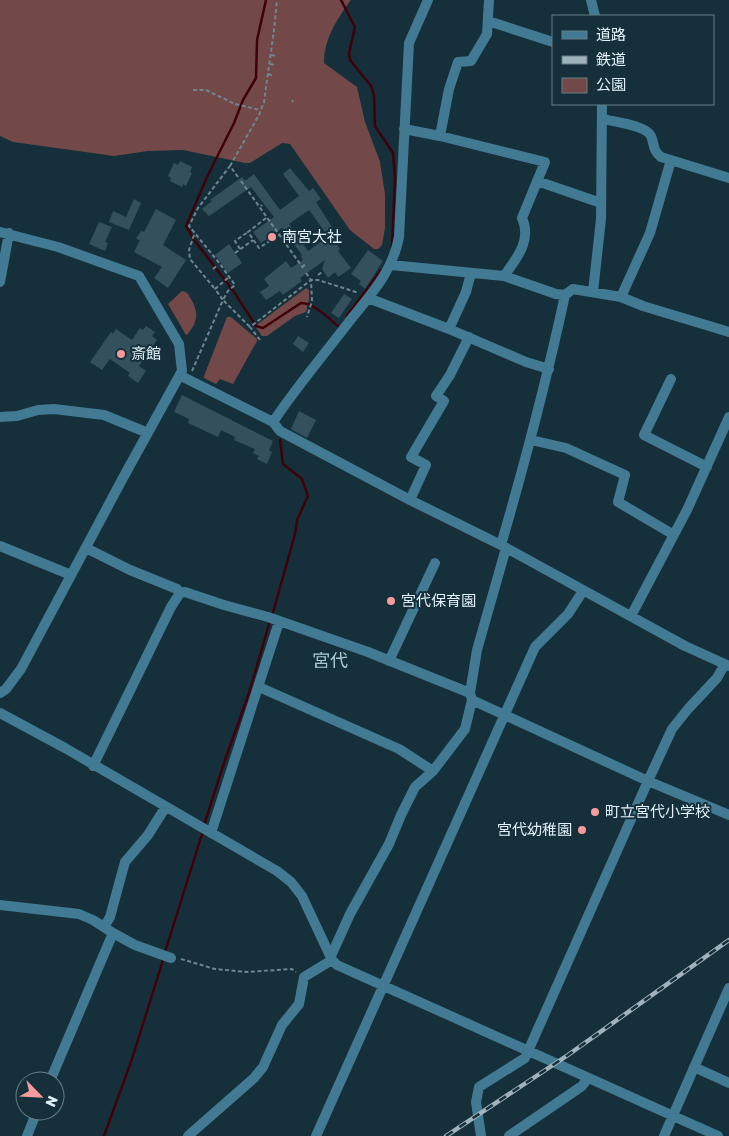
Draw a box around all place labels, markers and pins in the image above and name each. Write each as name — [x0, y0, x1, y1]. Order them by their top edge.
place label: 南宮大社 — [282, 228, 342, 246]
marker: 南宮大社 — [266, 231, 278, 243]
place label: 斎館 — [131, 345, 161, 363]
marker: 斎館 — [115, 348, 127, 360]
place label: 宮代保育園 — [401, 592, 476, 610]
marker: 宮代保育園 — [385, 595, 397, 607]
place label: 町立宮代小学校 — [605, 803, 710, 821]
marker: 町立宮代小学校 — [589, 806, 601, 818]
place label: 宮代幼稚園 — [497, 821, 572, 839]
marker: 宮代幼稚園 — [576, 824, 588, 836]

